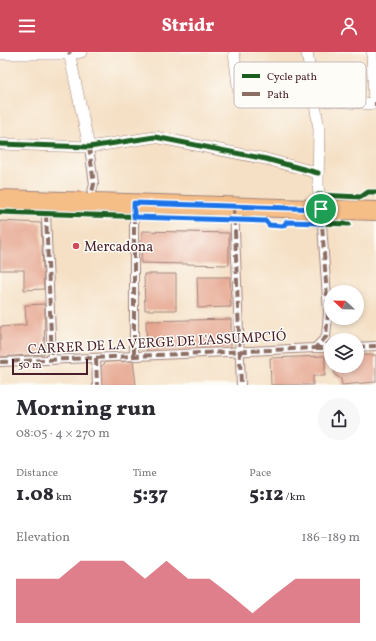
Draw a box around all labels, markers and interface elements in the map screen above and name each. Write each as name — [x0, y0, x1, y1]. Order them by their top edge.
text: Stridr — [162, 14, 214, 39]
icon: menu — [16, 15, 38, 37]
icon: person — [338, 15, 360, 37]
legend — [234, 62, 366, 108]
text: Cycle path — [267, 70, 317, 85]
text: Path — [267, 88, 290, 103]
pin — [304, 192, 338, 226]
icon: arrive — [310, 198, 332, 220]
place label: Mercadona — [84, 238, 153, 257]
marker: Mercadona — [71, 241, 81, 251]
north arrow — [324, 285, 364, 325]
map controls — [324, 285, 364, 373]
street label: CARRER DE LA VERGE DE L'ASSUMPCIÓ — [27, 326, 287, 360]
button: layers — [324, 333, 364, 373]
scale bar — [12, 357, 88, 376]
text: 50 m — [18, 358, 42, 373]
text: Morning run — [16, 394, 156, 425]
button: share — [318, 398, 360, 440]
text: 08:05 · 4 × 270 m — [16, 425, 110, 443]
text: Distance — [16, 466, 58, 481]
text: Time — [133, 466, 157, 481]
text: Pace — [249, 466, 271, 481]
text: 1.08 — [16, 481, 54, 509]
text: 5:37 — [133, 481, 168, 509]
text: 5:12 — [249, 481, 283, 509]
text: km — [54, 490, 72, 505]
text: /km — [283, 490, 305, 505]
text: Elevation — [16, 529, 70, 547]
text: 186–189 m — [302, 529, 360, 547]

